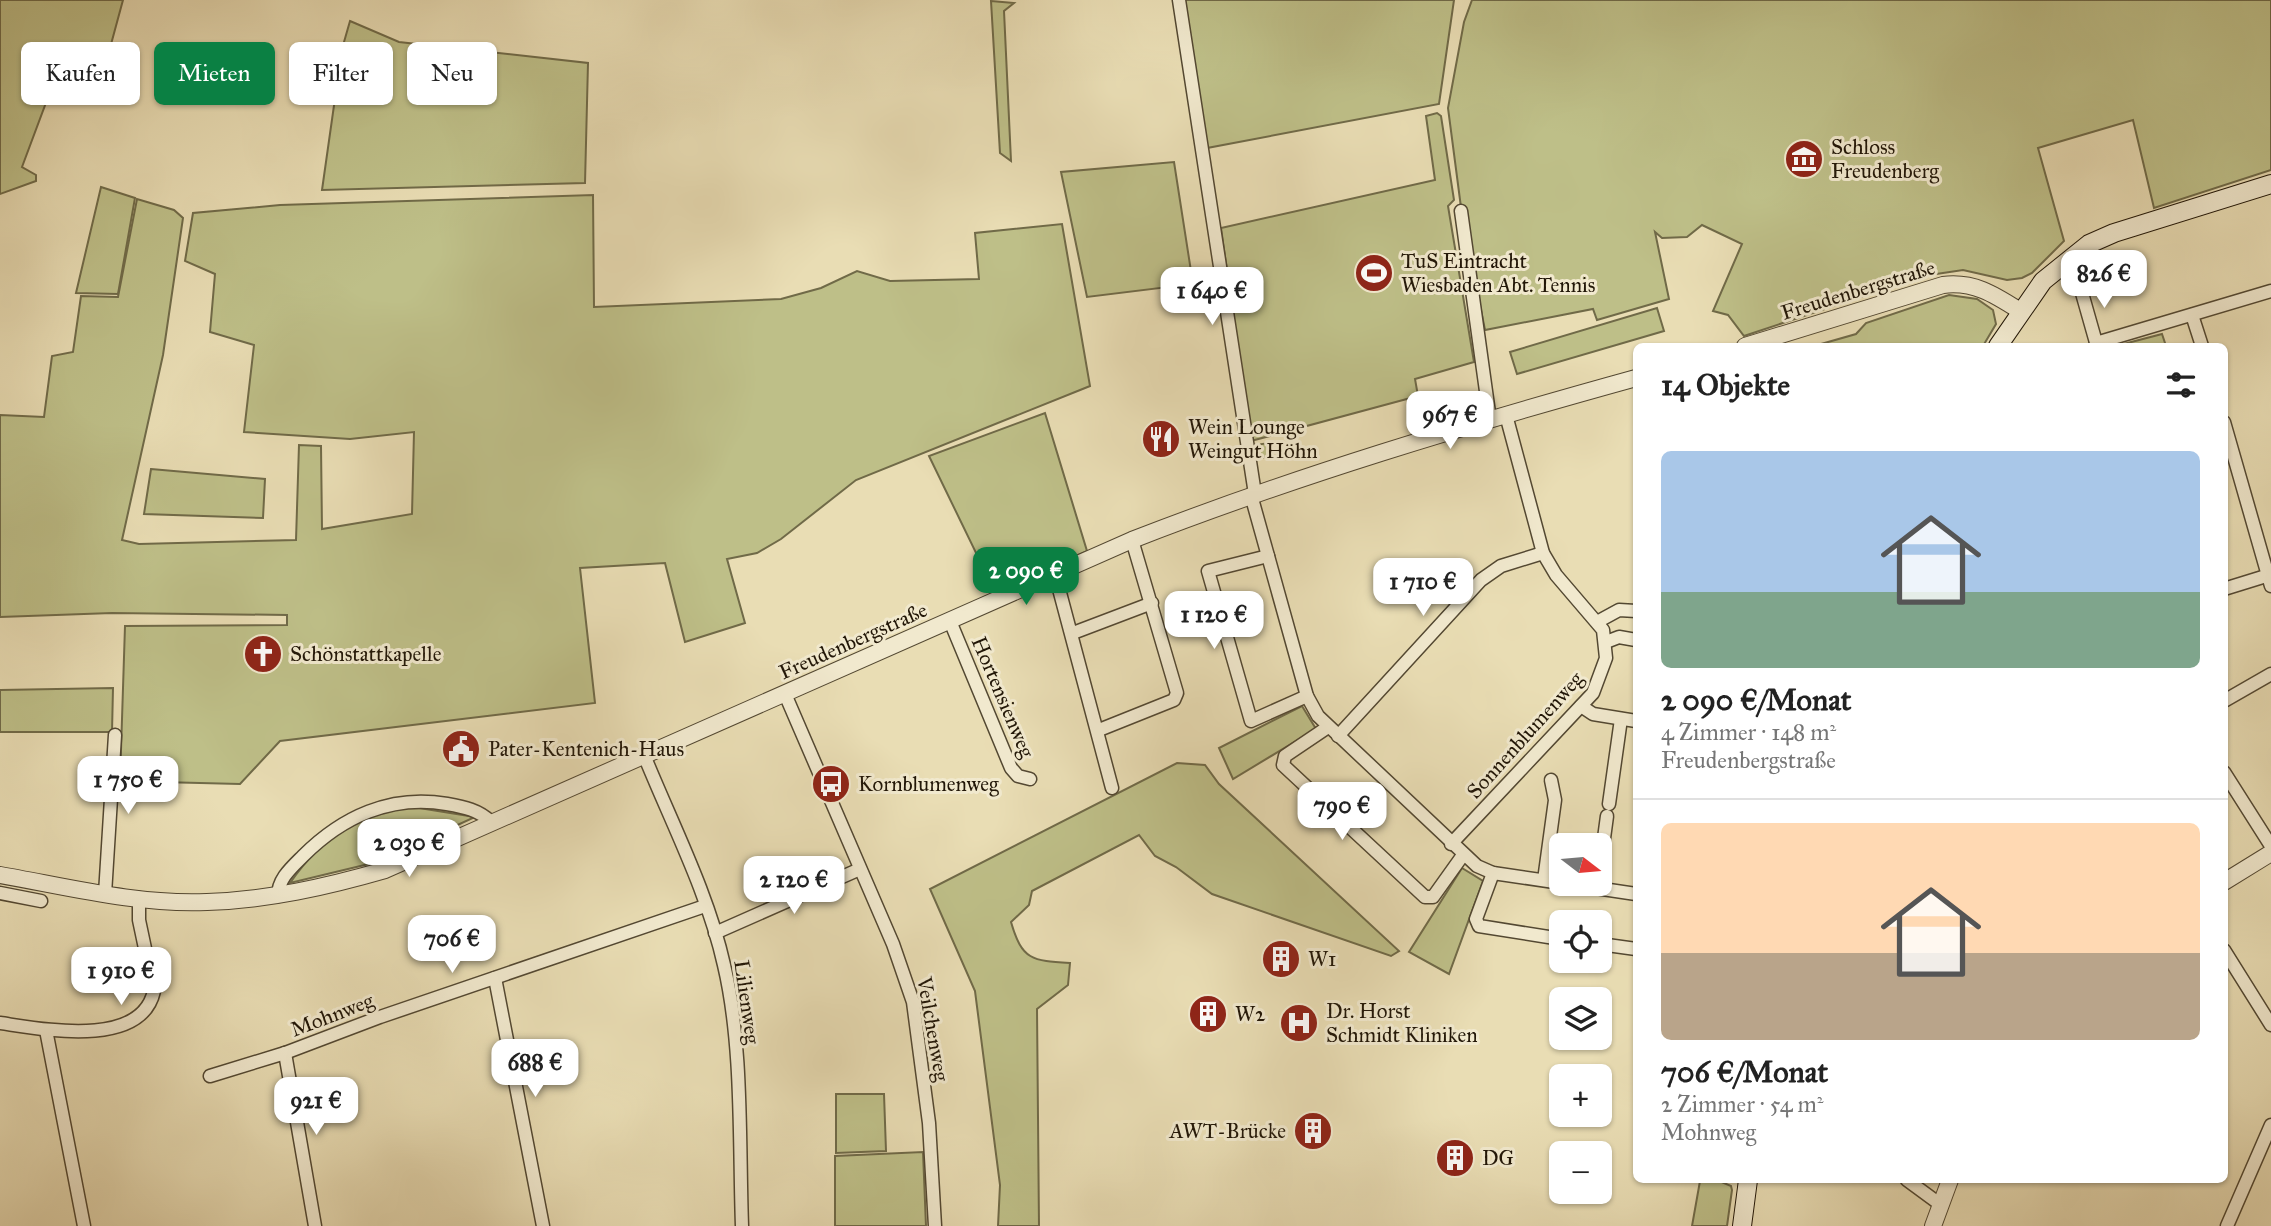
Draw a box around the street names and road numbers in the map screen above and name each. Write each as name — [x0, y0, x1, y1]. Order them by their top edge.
street label: Freudenbergstraße — [1778, 254, 1938, 326]
street label: Freudenbergstraße — [775, 597, 931, 685]
street label: Hortensienweg — [966, 632, 1040, 762]
street label: Sonnenblumenweg — [1461, 666, 1589, 804]
street label: Lilienweg — [728, 958, 766, 1046]
street label: Veilchenweg — [911, 974, 955, 1084]
street label: Mohnweg — [287, 987, 377, 1043]

